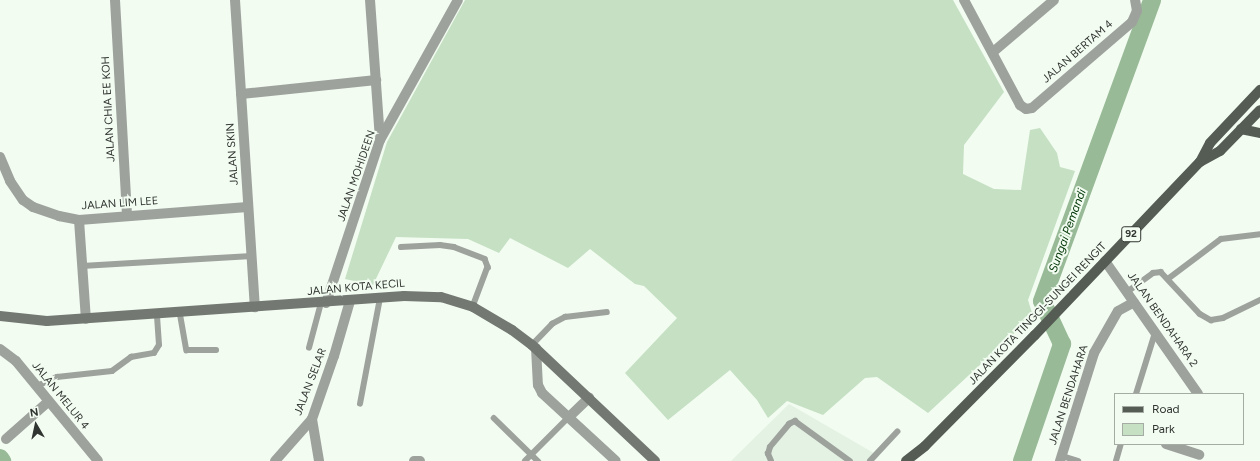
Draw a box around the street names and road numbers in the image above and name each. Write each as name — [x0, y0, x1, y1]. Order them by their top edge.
street label: JALAN BERTAM 4 — [1040, 18, 1116, 86]
street label: JALAN CHIA EE KOH — [100, 56, 118, 162]
street label: JALAN SKIN — [224, 122, 242, 186]
street label: JALAN MOHIDEEN — [335, 129, 379, 223]
street label: JALAN LIM LEE — [81, 195, 159, 213]
road number: 92 — [1121, 226, 1141, 242]
street label: JALAN KOTA TINGGI-SUNGEI RENGIT — [966, 240, 1110, 388]
street label: JALAN BENDAHARA 2 — [1124, 270, 1200, 370]
street label: JALAN KOTA KECIL — [307, 277, 405, 299]
street label: JALAN BENDAHARA — [1047, 343, 1091, 447]
street label: JALAN SELAR — [292, 347, 330, 417]
street label: JALAN MELUR 4 — [29, 359, 91, 433]

